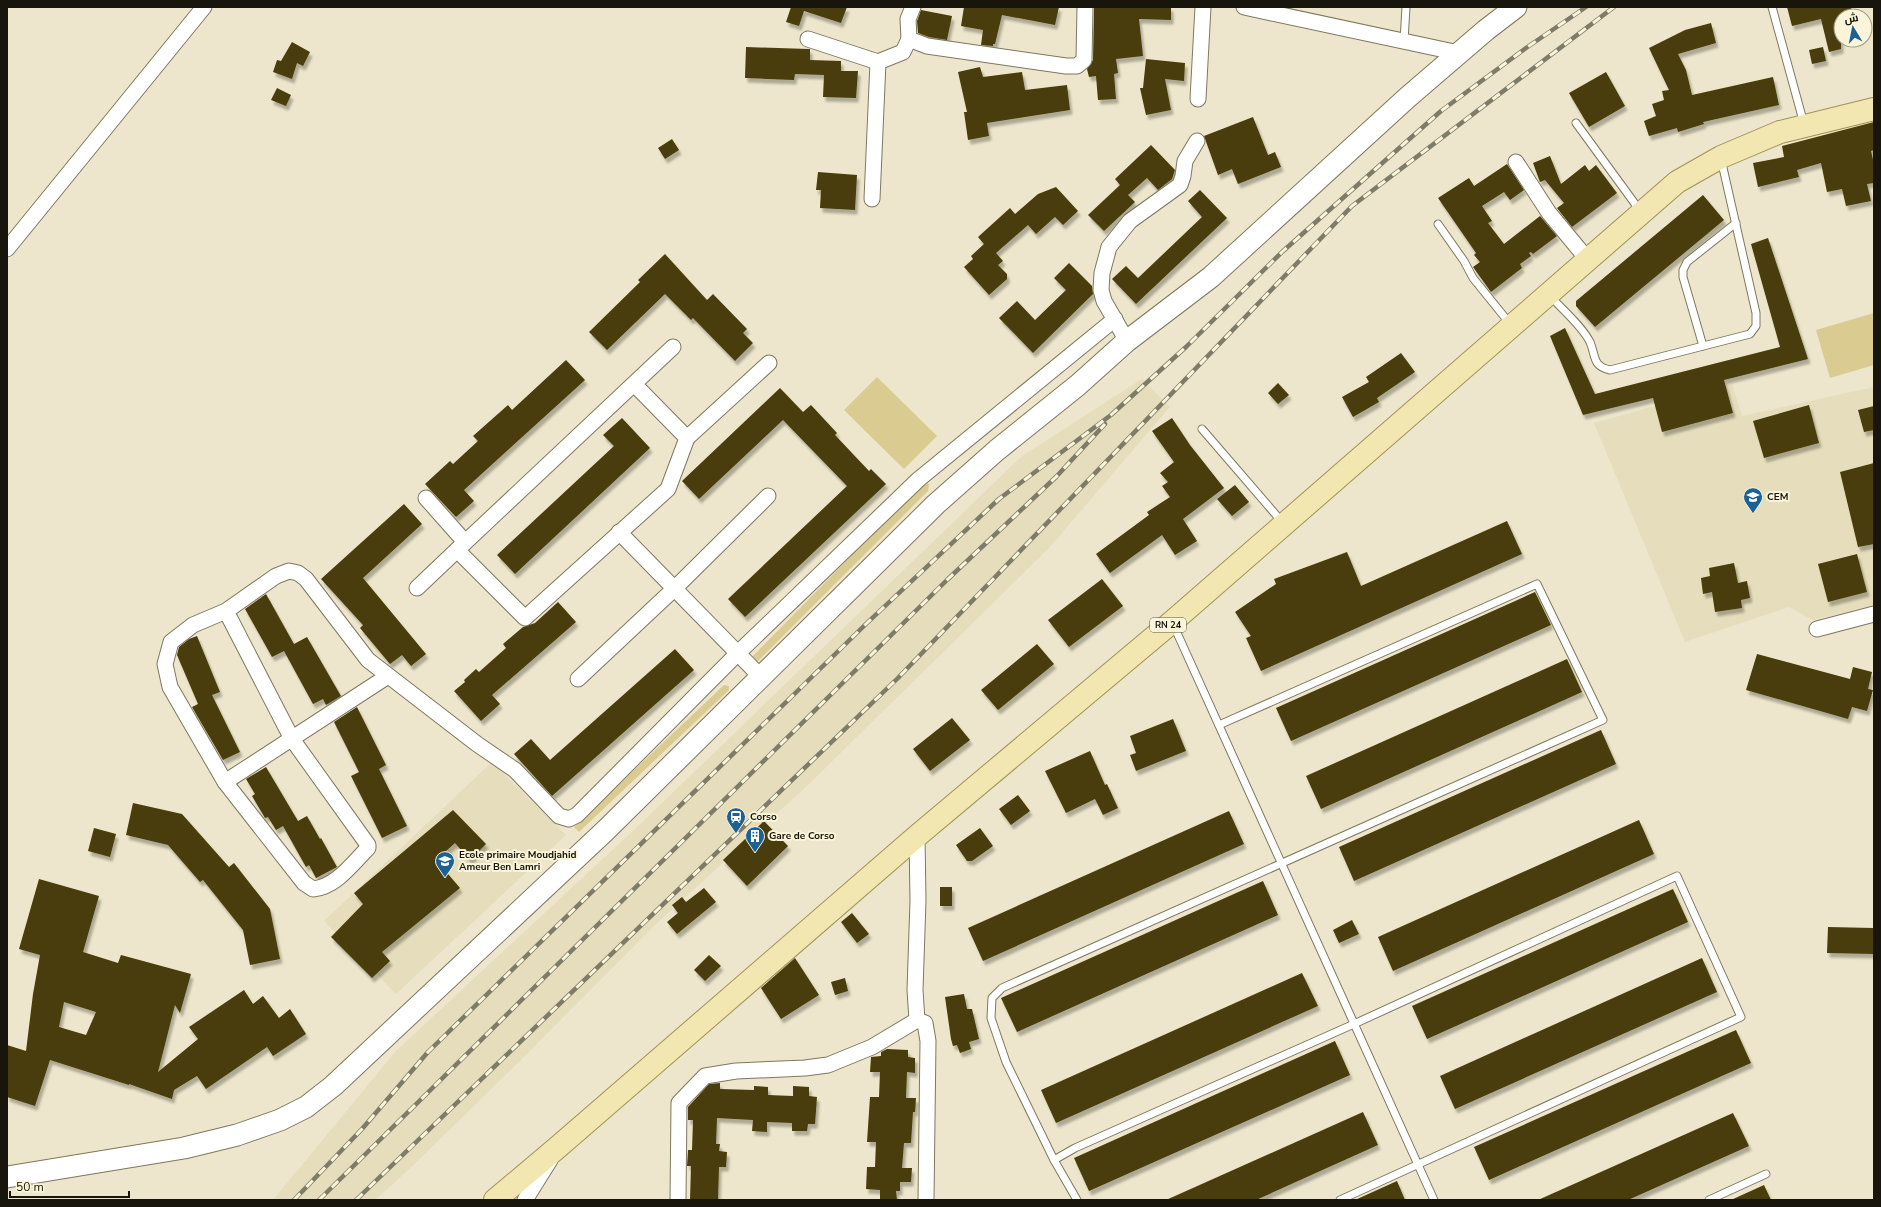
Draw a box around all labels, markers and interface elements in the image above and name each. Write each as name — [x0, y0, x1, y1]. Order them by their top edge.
north arrow — [1833, 8, 1873, 48]
text: ش — [1843, 10, 1860, 27]
school or university icon: CEM — [1742, 486, 1764, 514]
place label: CEM — [1767, 490, 1788, 504]
road number: RN 24 — [1150, 618, 1186, 632]
station icon: Corso — [725, 806, 747, 834]
place label: Corso — [750, 810, 777, 824]
building icon: Gare de Corso — [744, 825, 766, 853]
place label: Gare de Corso — [769, 829, 835, 843]
place label: Ecole primaire Moudjahid Ameur Ben Lamri — [459, 848, 577, 874]
school or university icon: Ecole primaire Moudjahid Ameur Ben Lamri — [434, 850, 456, 878]
scale bar — [10, 1173, 129, 1199]
text: 50 m — [16, 1179, 44, 1195]

